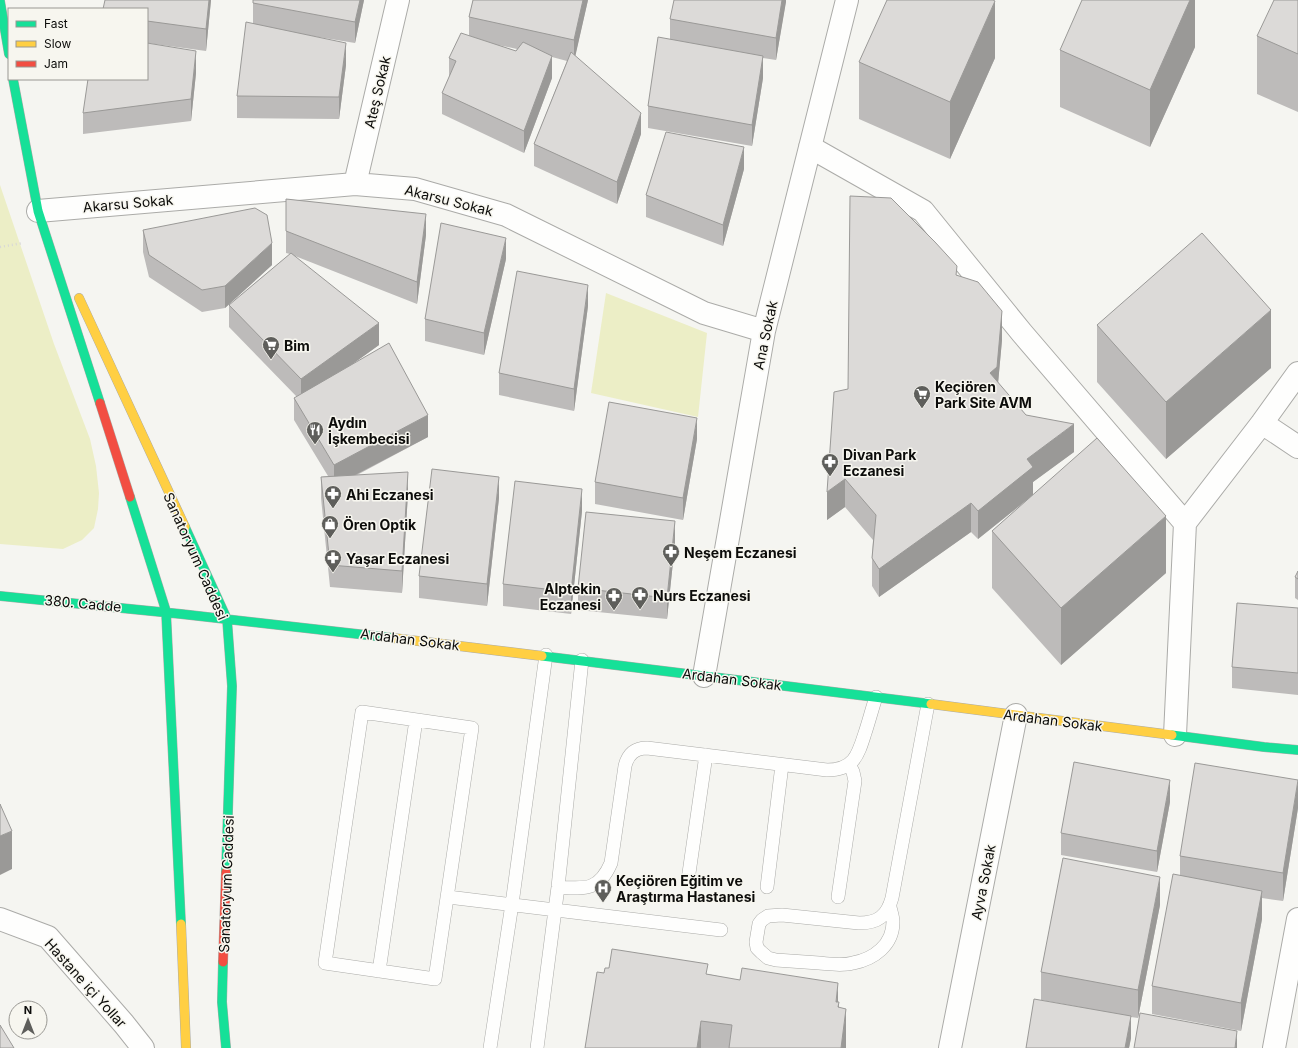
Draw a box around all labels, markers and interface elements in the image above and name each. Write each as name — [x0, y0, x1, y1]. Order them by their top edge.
legend — [8, 8, 148, 80]
text: Fast — [44, 16, 68, 31]
text: Slow — [44, 36, 72, 51]
street label: Ateş Sokak — [360, 54, 394, 130]
text: Jam — [44, 56, 68, 71]
street label: Akarsu Sokak — [403, 181, 495, 219]
street label: Akarsu Sokak — [82, 191, 174, 215]
street label: Ana Sokak — [749, 299, 781, 371]
supermarket icon: Bim — [261, 335, 281, 360]
place label: Bim — [284, 337, 310, 354]
place label: Keçiören Park Site AVM — [935, 378, 1032, 411]
supermarket icon: Keçiören Park Site AVM — [912, 384, 932, 409]
place label: Aydın İşkembecisi — [328, 414, 410, 447]
restaurant icon: Aydın İşkembecisi — [305, 420, 325, 445]
place label: Divan Park Eczanesi — [843, 446, 917, 479]
pharmacy icon: Divan Park Eczanesi — [820, 452, 840, 477]
pharmacy icon: Ahi Eczanesi — [323, 484, 343, 509]
place label: Ahi Eczanesi — [346, 486, 434, 503]
street label: Sanatoryum Caddesi — [160, 490, 232, 622]
shop icon: Ören Optik — [320, 514, 340, 539]
place label: Ören Optik — [343, 516, 417, 533]
pharmacy icon: Neşem Eczanesi — [661, 542, 681, 567]
place label: Neşem Eczanesi — [684, 544, 797, 561]
pharmacy icon: Yaşar Eczanesi — [323, 548, 343, 573]
place label: Yaşar Eczanesi — [346, 550, 449, 567]
place label: Alptekin Eczanesi — [540, 580, 601, 613]
pharmacy icon: Nurs Eczanesi — [630, 585, 650, 610]
pharmacy icon: Alptekin Eczanesi — [604, 586, 624, 611]
place label: Nurs Eczanesi — [653, 587, 751, 604]
street label: 380. Cadde — [44, 591, 122, 615]
street label: Ardahan Sokak — [359, 624, 461, 654]
street label: Ardahan Sokak — [681, 664, 783, 694]
street label: Ardahan Sokak — [1002, 705, 1104, 735]
street label: Sanatoryum Caddesi — [215, 815, 237, 953]
street label: Ayva Sokak — [967, 842, 999, 921]
place label: Keçiören Eğitim ve Araştırma Hastanesi — [616, 872, 756, 905]
hospital icon: Keçiören Eğitim ve Araştırma Hastanesi — [593, 878, 613, 903]
street label: Hastane içi Yollar — [42, 935, 130, 1031]
north arrow — [8, 1000, 48, 1040]
text: N — [24, 1003, 32, 1017]

